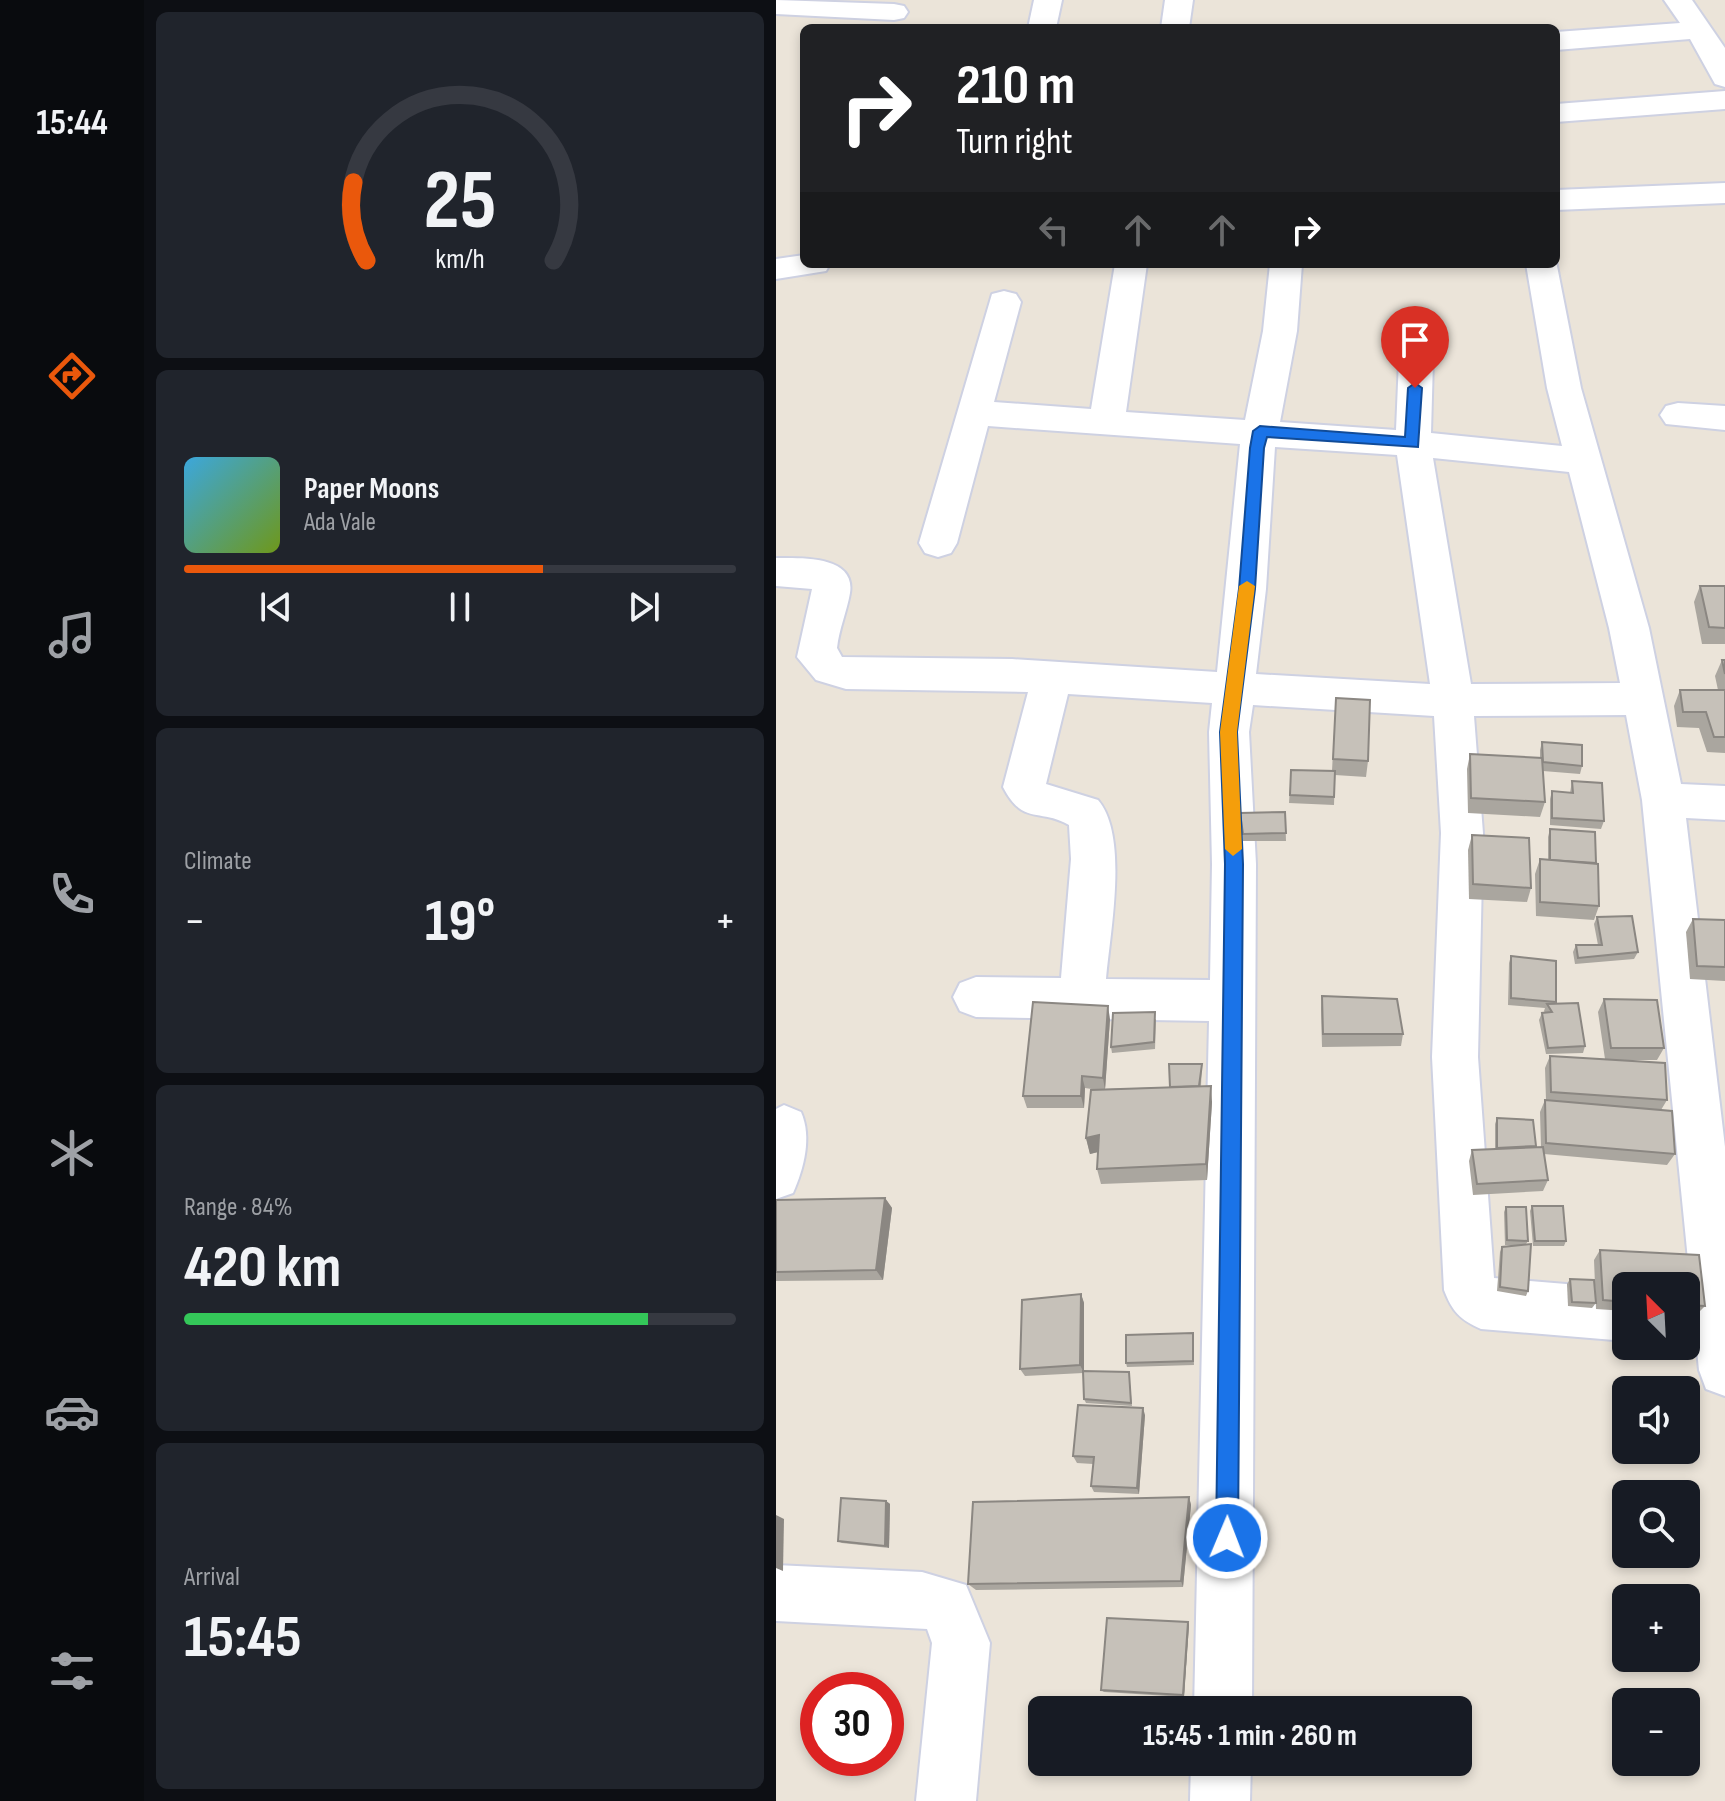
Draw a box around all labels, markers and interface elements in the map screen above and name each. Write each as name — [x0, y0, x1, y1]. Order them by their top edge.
text: 210 m — [956, 53, 1075, 120]
icon: right — [824, 56, 928, 160]
text: 15:44 — [36, 102, 108, 145]
text: Turn right — [956, 121, 1073, 164]
text: 25 — [424, 151, 496, 251]
icon: left — [1032, 208, 1076, 252]
icon: ahead — [1116, 208, 1160, 252]
icon: ahead — [1200, 208, 1244, 252]
icon: right — [1284, 208, 1328, 252]
text: km/h — [435, 242, 485, 277]
pin — [1381, 306, 1449, 388]
icon: arrive — [1393, 318, 1437, 362]
icon: directions — [44, 348, 100, 404]
text: Paper Moons — [304, 471, 439, 507]
text: Ada Vale — [304, 507, 376, 538]
icon: previous — [254, 585, 298, 629]
icon: pause — [438, 585, 482, 629]
icon: next — [622, 585, 666, 629]
icon: music — [44, 607, 100, 663]
text: Climate — [184, 846, 252, 877]
icon: phone — [44, 866, 100, 922]
text: 19° — [425, 886, 495, 958]
text: − — [184, 895, 206, 948]
text: + — [714, 895, 736, 948]
icon: climate — [44, 1125, 100, 1181]
text: Range · 84% — [184, 1192, 293, 1223]
text: 420 km — [184, 1232, 341, 1304]
north arrow — [1612, 1272, 1700, 1360]
map controls — [1612, 1272, 1700, 1776]
button: sound — [1612, 1376, 1700, 1464]
icon: car — [44, 1384, 100, 1440]
button: search — [1612, 1480, 1700, 1568]
position arrow — [1185, 1496, 1269, 1580]
text: Arrival — [184, 1562, 240, 1593]
button: + — [1612, 1584, 1700, 1672]
text: 15:45 — [184, 1602, 302, 1674]
icon: filters — [44, 1643, 100, 1699]
speed limit sign: 30 — [800, 1672, 904, 1776]
button: − — [1612, 1688, 1700, 1776]
text: 15:45 · 1 min · 260 m — [1143, 1718, 1357, 1754]

